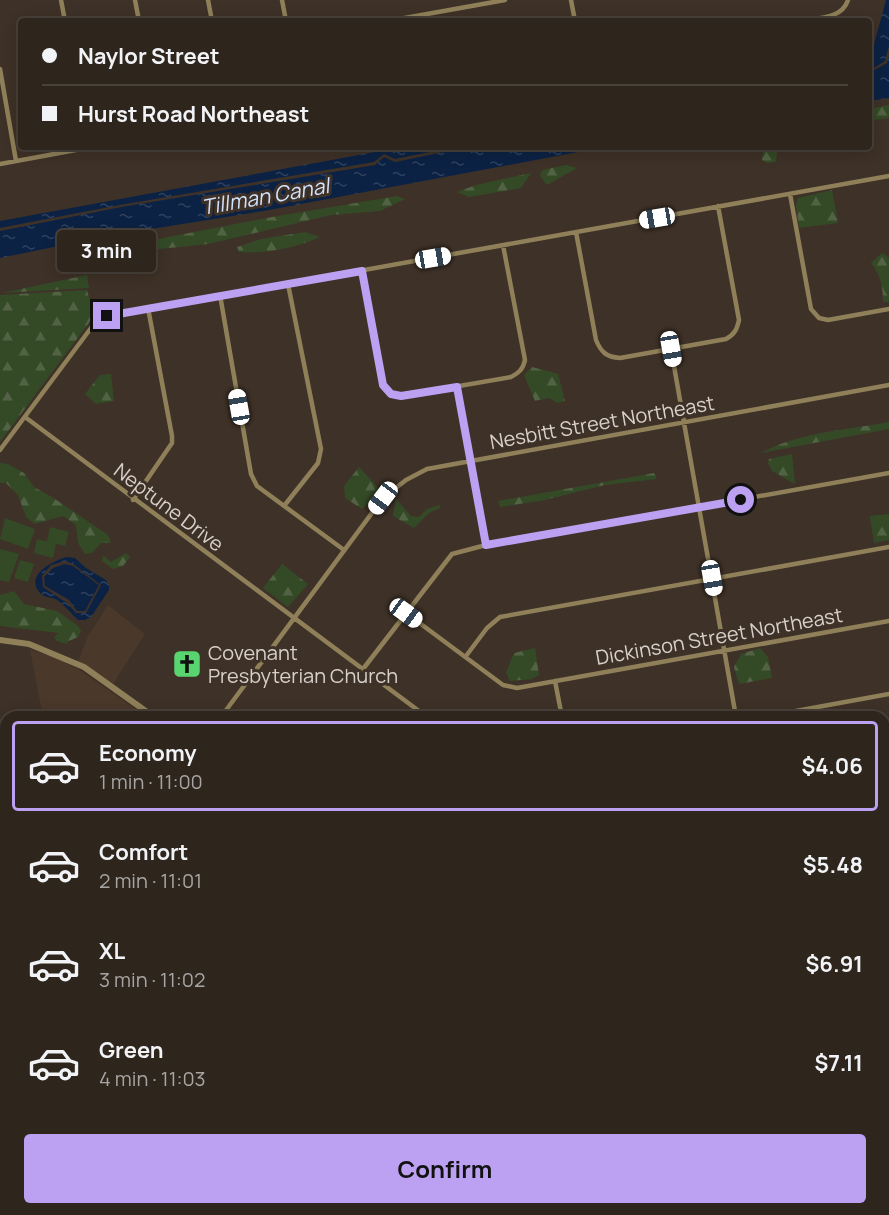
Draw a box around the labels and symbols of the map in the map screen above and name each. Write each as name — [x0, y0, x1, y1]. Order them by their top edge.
water label: Tillman Canal — [199, 170, 334, 221]
car — [638, 206, 676, 230]
callout: 3 min — [57, 229, 156, 271]
car — [414, 246, 452, 270]
route end — [93, 302, 120, 329]
car — [659, 330, 683, 368]
car — [227, 388, 251, 426]
street label: Nesbitt Street Northeast — [488, 389, 716, 455]
street label: Neptune Drive — [109, 457, 229, 557]
car — [365, 478, 401, 518]
route start — [727, 486, 754, 513]
car — [700, 559, 724, 597]
car — [386, 595, 426, 631]
street label: Dickinson Street Northeast — [593, 601, 845, 671]
place label: Covenant Presbyterian Church — [208, 639, 398, 689]
church icon: Covenant Presbyterian Church — [171, 648, 203, 680]

